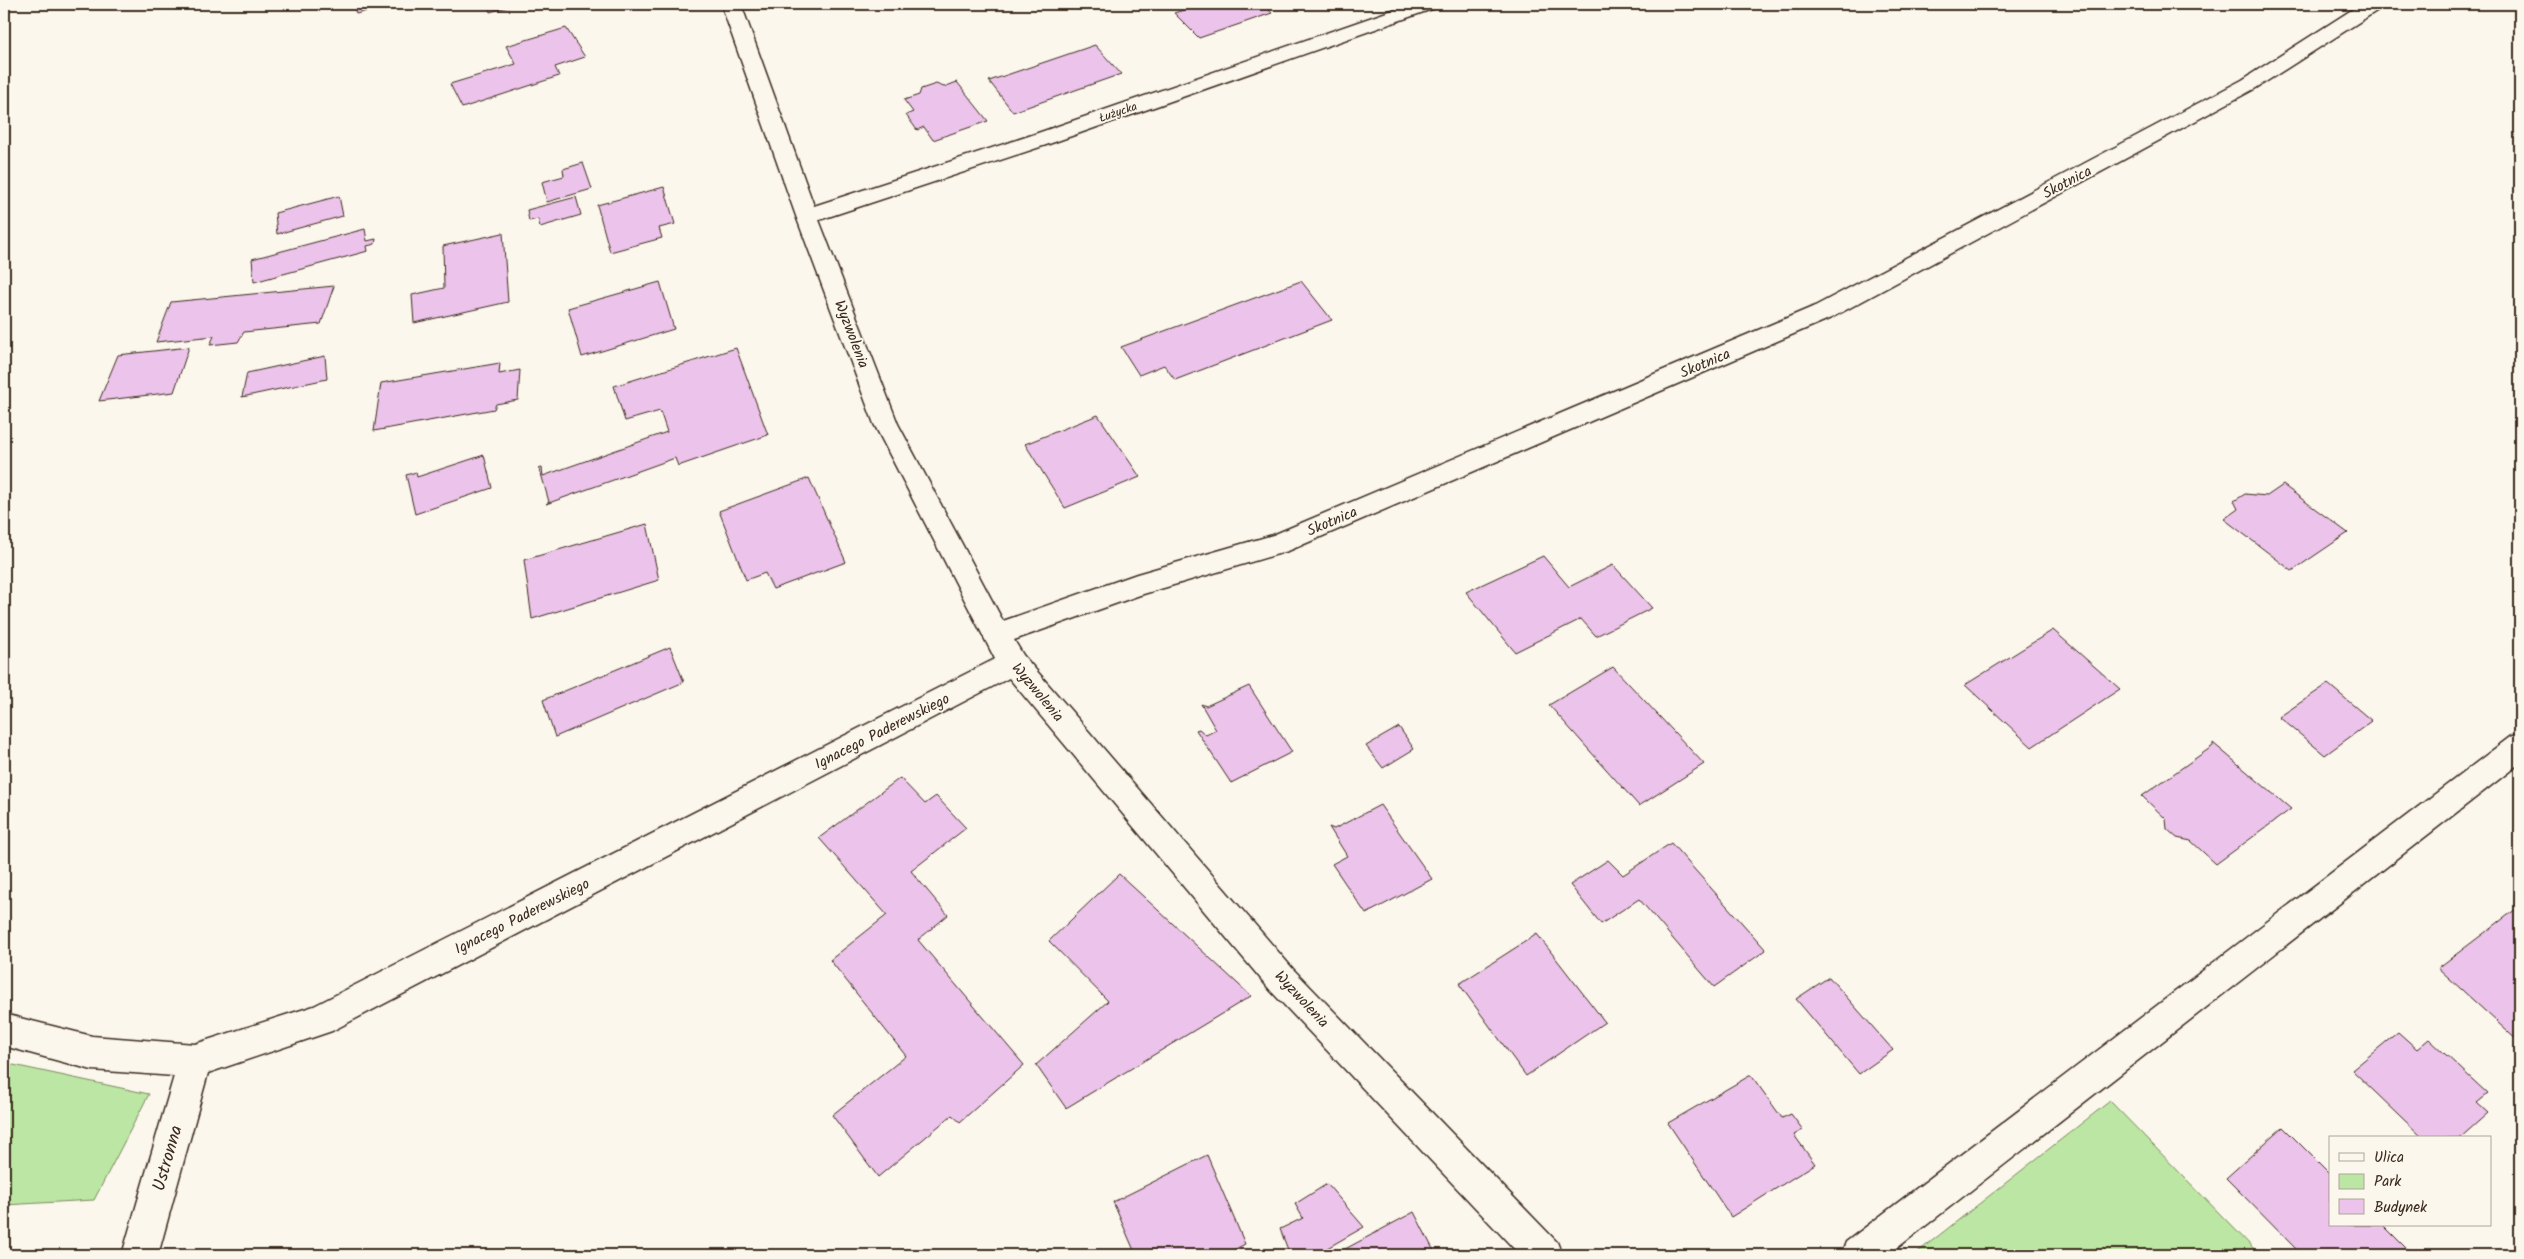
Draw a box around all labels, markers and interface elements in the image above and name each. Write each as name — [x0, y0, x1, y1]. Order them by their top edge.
street label: Łużycka — [1096, 97, 1140, 128]
street label: Skotnica — [2038, 160, 2096, 206]
street label: Wyzwolenia — [827, 297, 875, 372]
street label: Skotnica — [1676, 343, 1734, 385]
street label: Skotnica — [1303, 501, 1361, 543]
street label: Wyzwolenia — [1005, 658, 1069, 728]
street label: Ignacego Paderewskiego — [811, 687, 954, 776]
street label: Ignacego Paderewskiego — [451, 872, 594, 961]
street label: Wyzwolenia — [1268, 965, 1334, 1034]
street label: Ustronna — [145, 1122, 192, 1195]
legend — [2329, 1136, 2492, 1226]
text: Ulica — [2374, 1146, 2404, 1170]
text: Park — [2374, 1170, 2402, 1194]
text: Budynek — [2374, 1196, 2428, 1220]

